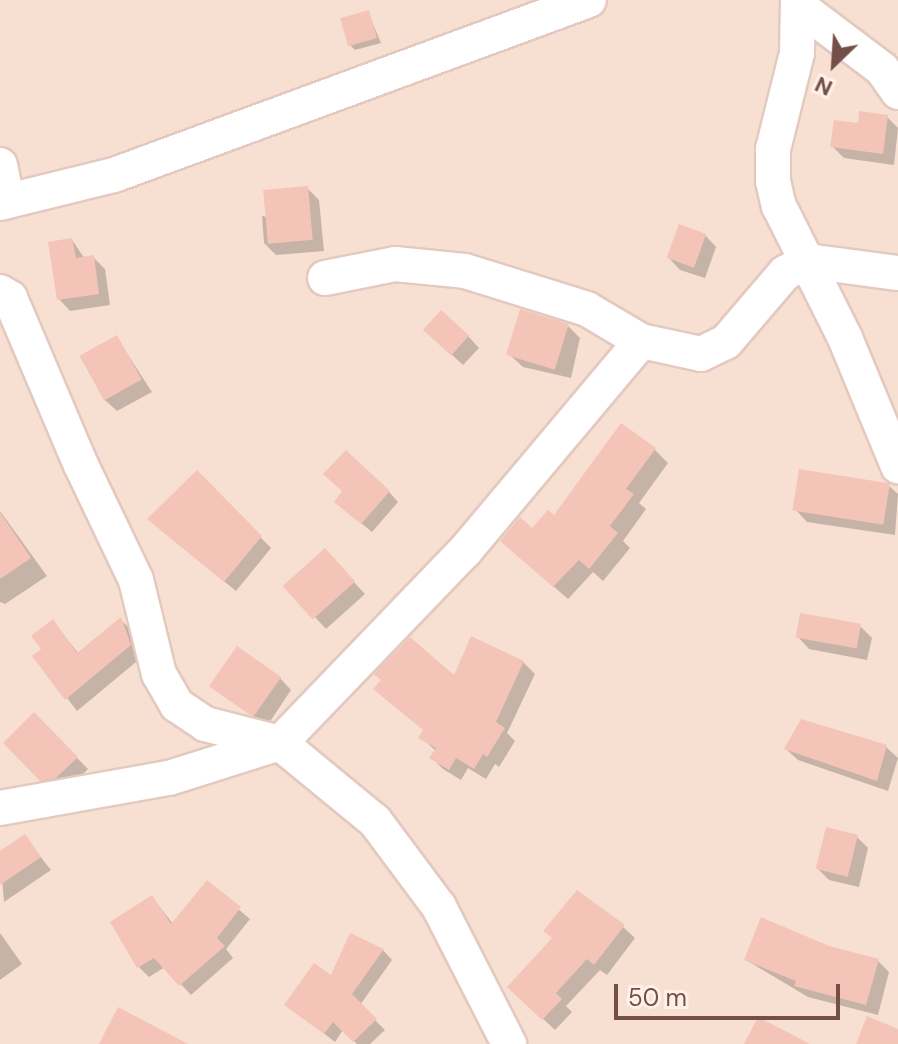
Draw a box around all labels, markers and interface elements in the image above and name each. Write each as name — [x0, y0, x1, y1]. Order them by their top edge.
north arrow — [794, 24, 874, 104]
text: N — [810, 70, 837, 103]
scale bar — [618, 968, 844, 1018]
text: 50 m — [628, 982, 687, 1013]

